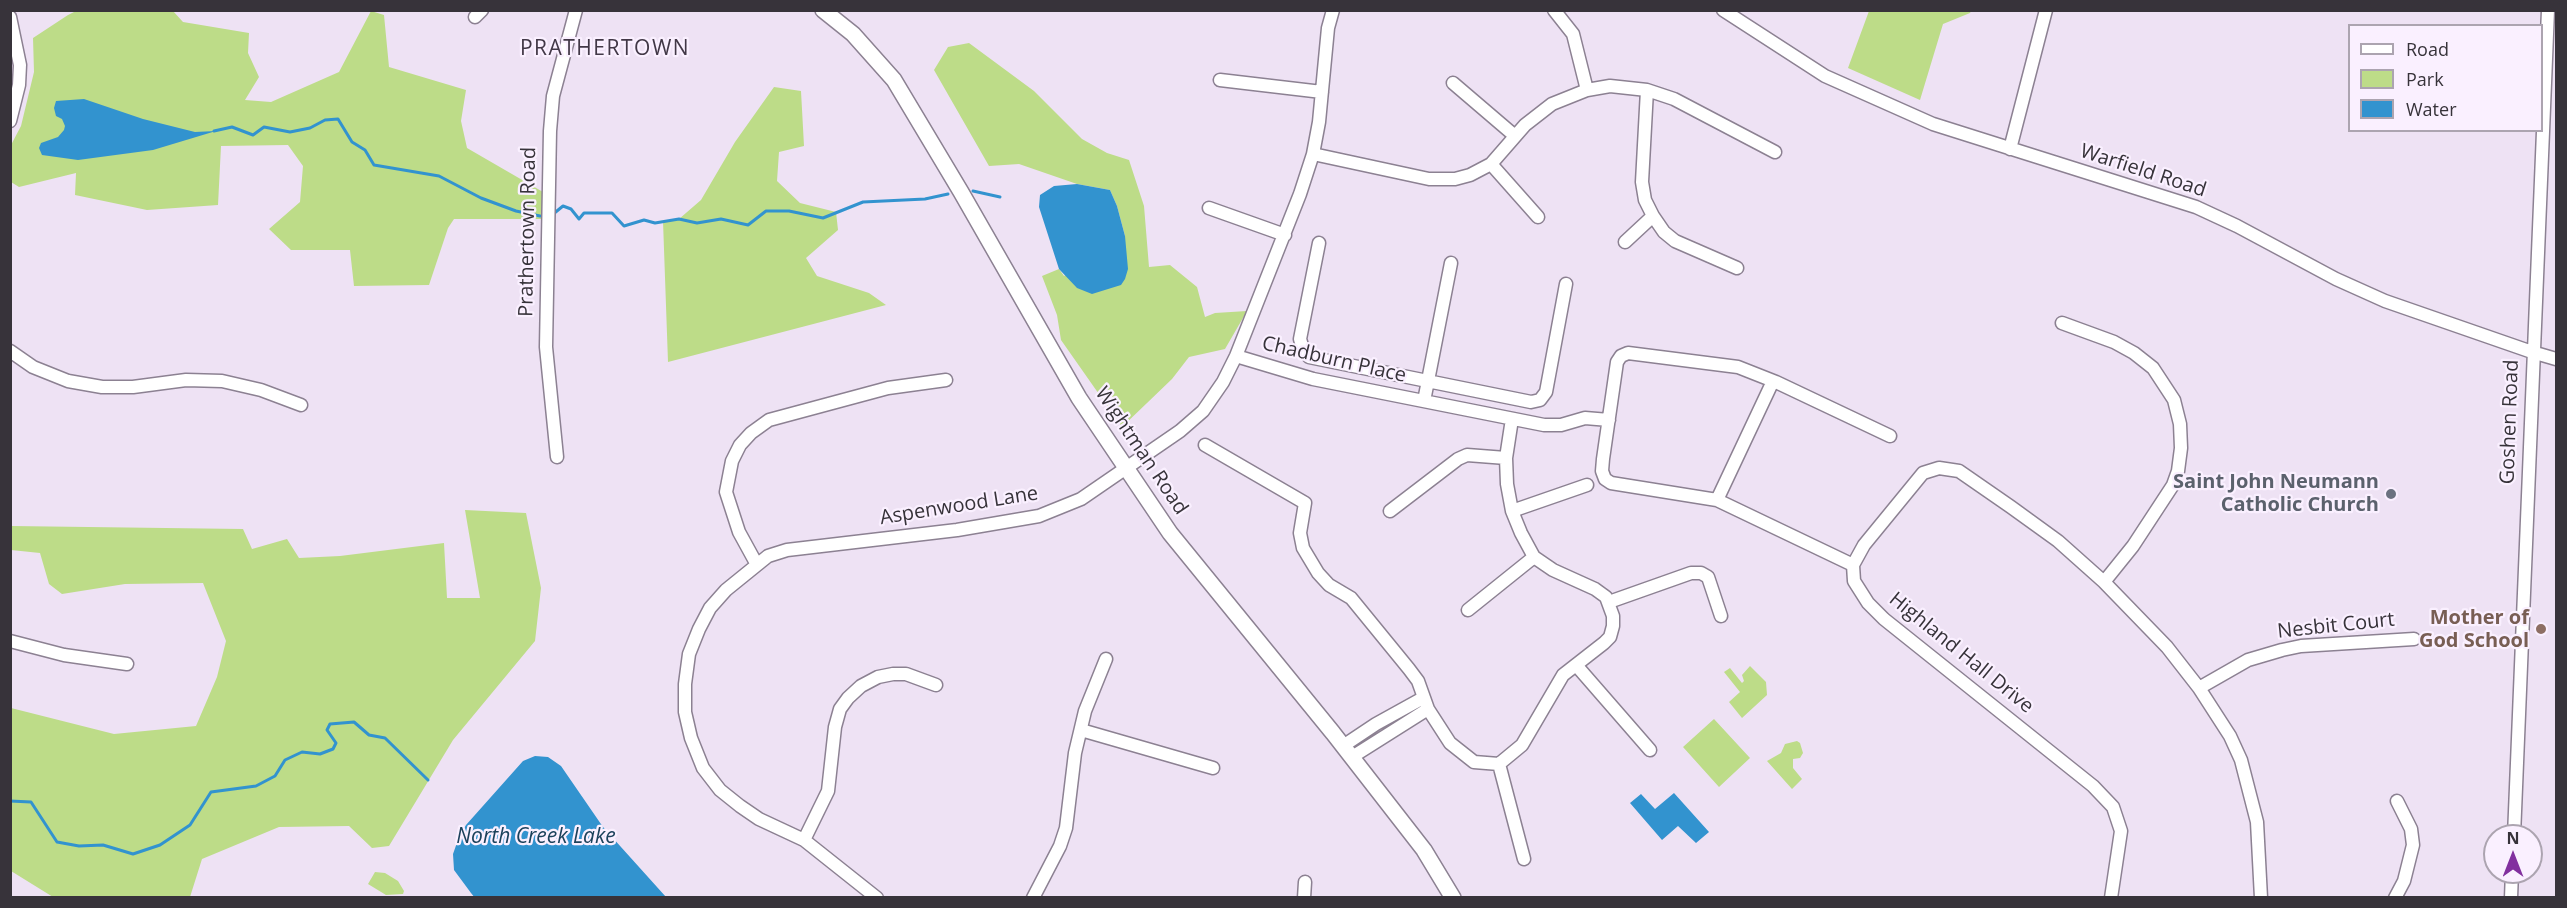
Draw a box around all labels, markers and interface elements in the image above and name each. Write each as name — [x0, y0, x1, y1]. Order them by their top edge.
legend — [2348, 24, 2543, 132]
district label: PRATHERTOWN — [520, 36, 690, 62]
text: Road — [2406, 37, 2449, 61]
text: Park — [2406, 67, 2444, 91]
text: Water — [2406, 97, 2457, 121]
street label: Warfield Road — [2077, 139, 2209, 203]
street label: Prathertown Road — [515, 147, 541, 317]
street label: Chadburn Place — [1260, 332, 1408, 388]
street label: Goshen Road — [2496, 359, 2524, 485]
street label: Wightman Road — [1090, 383, 1192, 519]
place label: Saint John Neumann Catholic Church — [2173, 470, 2379, 517]
street label: Aspenwood Lane — [878, 482, 1040, 530]
marker: Saint John Neumann Catholic Church — [2384, 487, 2398, 501]
street label: Highland Hall Drive — [1884, 587, 2038, 719]
place label: Mother of God School — [2419, 606, 2529, 653]
street label: Nesbit Court — [2276, 608, 2396, 644]
marker: Mother of God School — [2534, 622, 2548, 636]
water label: North Creek Lake — [456, 824, 616, 850]
north arrow — [2483, 824, 2543, 884]
text: N — [2506, 827, 2520, 849]

